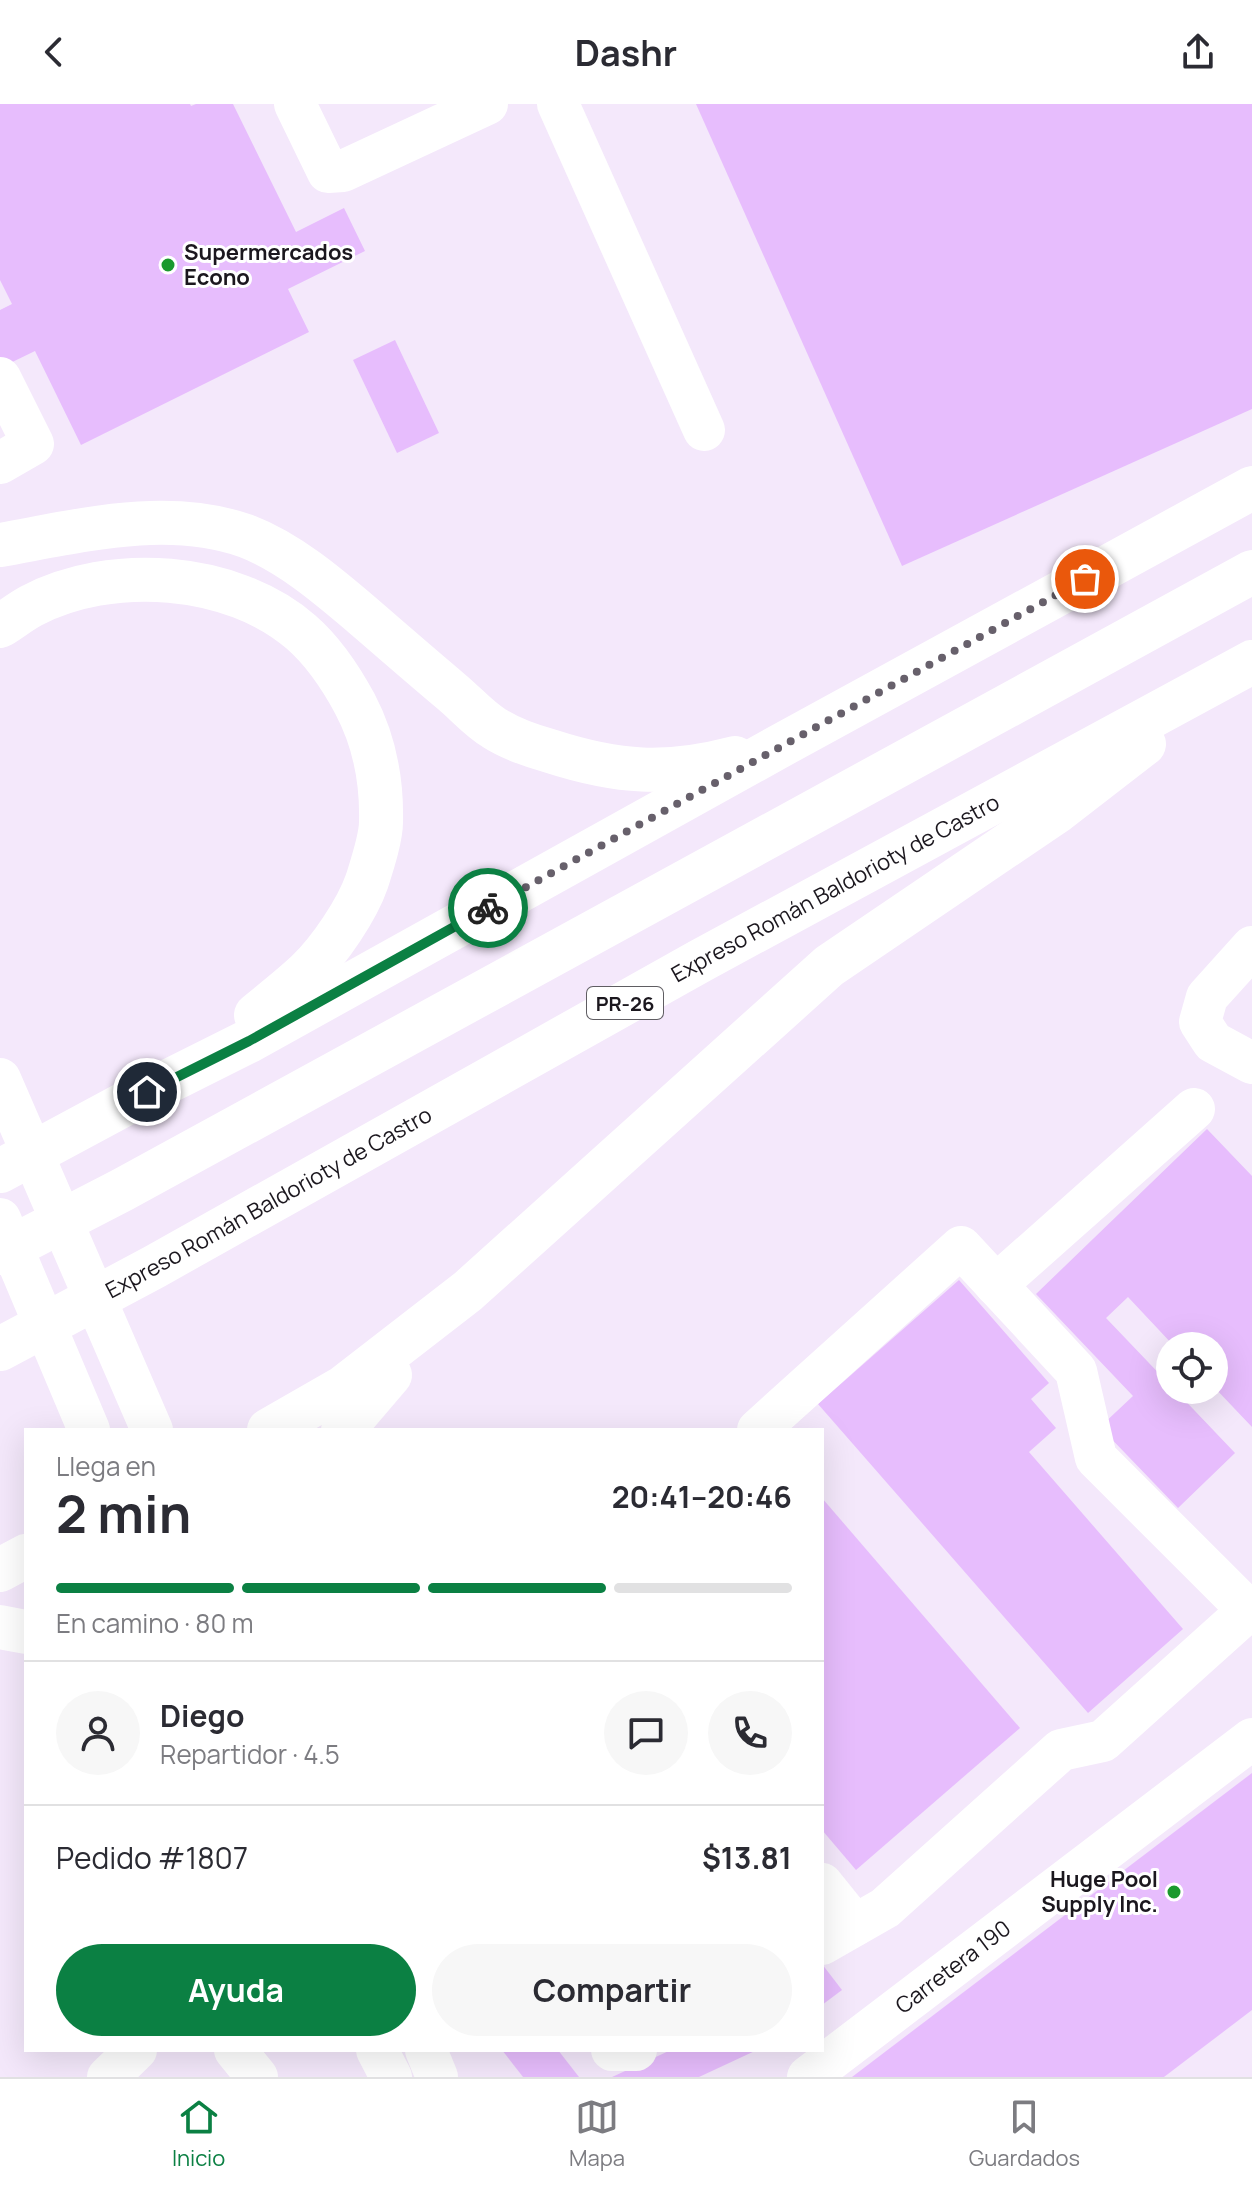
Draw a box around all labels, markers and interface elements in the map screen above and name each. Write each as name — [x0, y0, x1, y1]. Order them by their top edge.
text: Dashr — [575, 28, 677, 77]
icon: back — [32, 30, 76, 74]
icon: share — [1176, 30, 1220, 74]
place label: Supermercados Econo — [184, 237, 353, 292]
marker: Supermercados Econo — [159, 256, 177, 274]
pin — [1051, 545, 1119, 613]
icon: bag — [1063, 557, 1107, 601]
street label: Expreso Román Baldorioty de Castro — [666, 787, 1004, 989]
courier — [448, 868, 528, 948]
icon: bike — [466, 886, 510, 930]
road number: PR-26 — [587, 987, 663, 1019]
pin — [113, 1058, 181, 1126]
icon: home — [125, 1070, 169, 1114]
street label: Expreso Román Baldorioty de Castro — [100, 1099, 437, 1305]
map controls — [1156, 1332, 1228, 1404]
button: locate — [1156, 1332, 1228, 1404]
text: Llega en — [56, 1448, 156, 1484]
text: 20:41–20:46 — [612, 1476, 792, 1517]
text: 2 min — [56, 1478, 191, 1549]
text: En camino · 80 m — [56, 1605, 254, 1641]
button: person — [56, 1691, 140, 1775]
button: chat — [604, 1691, 688, 1775]
button: phone — [708, 1691, 792, 1775]
text: Diego — [160, 1695, 245, 1736]
text: Repartidor · 4.5 — [160, 1736, 340, 1772]
text: Pedido #1807 — [56, 1837, 248, 1878]
text: $13.81 — [702, 1837, 792, 1878]
place label: Huge Pool Supply Inc. — [1041, 1864, 1158, 1919]
marker: Huge Pool Supply Inc. — [1165, 1883, 1183, 1901]
street label: Carretera 190 — [889, 1913, 1017, 2020]
button: Ayuda — [56, 1944, 416, 2036]
button: Compartir — [432, 1944, 792, 2036]
tab: Inicio — [172, 2095, 225, 2173]
tab: Mapa — [569, 2095, 625, 2173]
tab: Guardados — [969, 2095, 1080, 2173]

